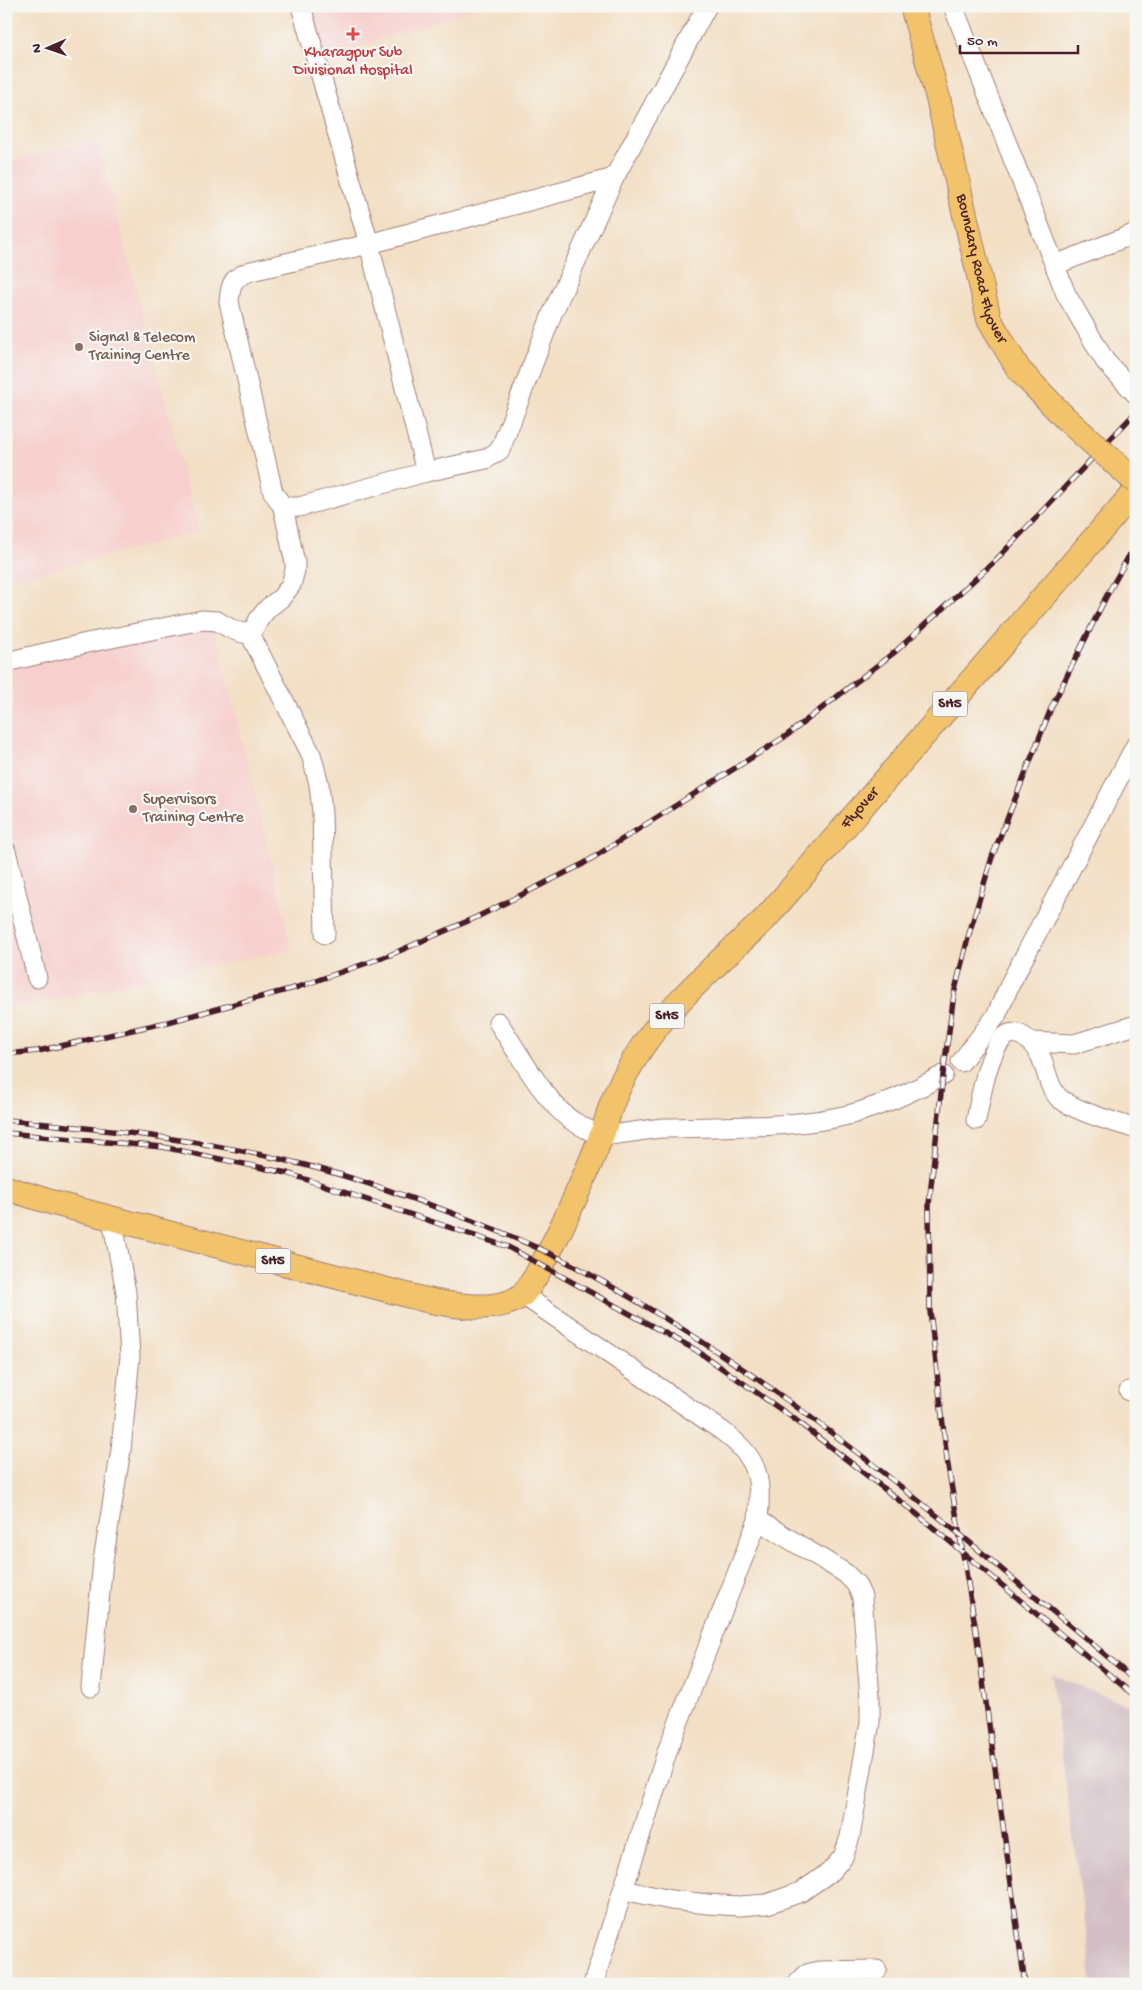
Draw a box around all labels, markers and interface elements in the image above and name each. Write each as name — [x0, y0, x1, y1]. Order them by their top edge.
north arrow — [22, 22, 72, 72]
scale bar — [960, 22, 1077, 54]
marker: Kharagpur Sub Divisional Hospital — [346, 27, 360, 41]
text: 50 m — [967, 33, 998, 51]
text: N — [29, 44, 46, 53]
place label: Kharagpur Sub Divisional Hospital — [292, 44, 413, 81]
street label: Boundary Road Flyover — [951, 191, 1012, 348]
place label: Signal & Telecom Training Centre — [88, 329, 196, 366]
marker: Signal & Telecom Training Centre — [73, 341, 85, 353]
road number: SH5 — [932, 692, 968, 716]
street label: Flyover — [837, 783, 885, 834]
place label: Supervisors Training Centre — [142, 791, 244, 828]
marker: Supervisors Training Centre — [127, 803, 139, 815]
road number: SH5 — [650, 1004, 684, 1028]
road number: SH5 — [256, 1248, 290, 1274]

